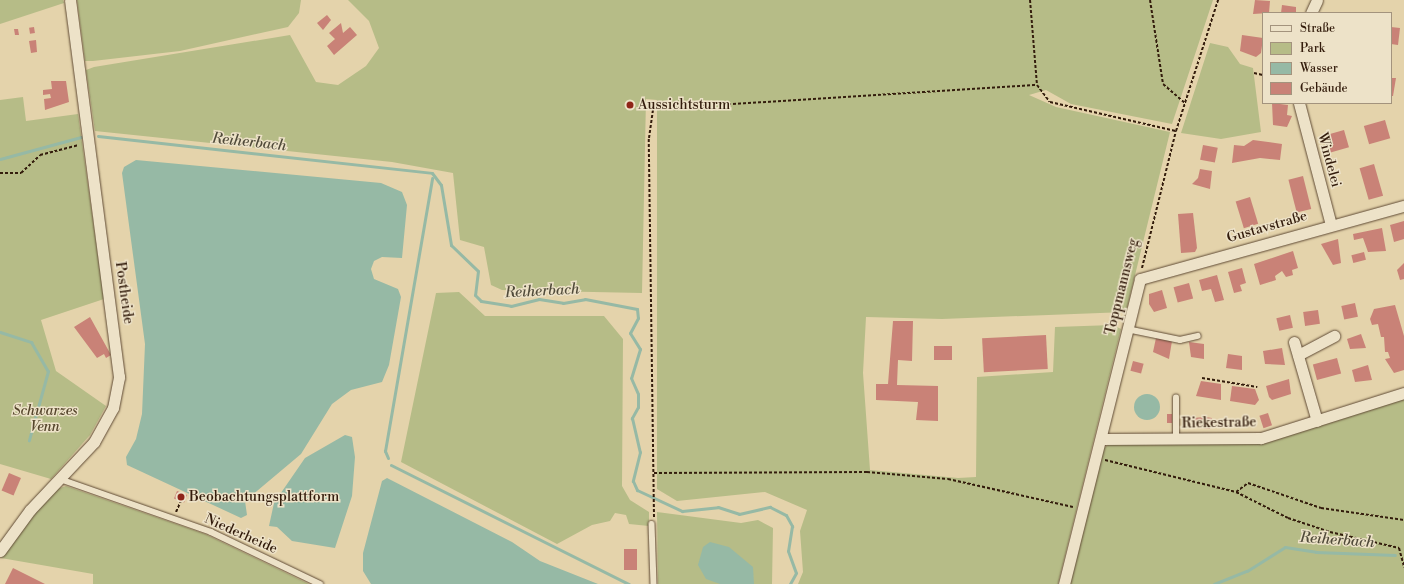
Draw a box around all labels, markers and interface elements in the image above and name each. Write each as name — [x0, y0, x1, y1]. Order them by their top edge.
legend — [1262, 12, 1392, 104]
text: Straße — [1300, 21, 1335, 36]
text: Park — [1300, 41, 1325, 56]
text: Wasser — [1300, 61, 1338, 76]
text: Gebäude — [1300, 81, 1348, 96]
place label: Aussichtsturm — [638, 97, 730, 113]
marker: Aussichtsturm — [625, 100, 635, 110]
water label: Reiherbach — [211, 129, 287, 155]
street label: Windelei — [1314, 131, 1344, 189]
street label: Gustavstraße — [1225, 208, 1309, 246]
street label: Toppmannsweg — [1102, 237, 1142, 337]
street label: Postheide — [111, 261, 137, 325]
water label: Reiherbach — [504, 280, 580, 302]
park label: Schwarzes Venn — [13, 403, 77, 436]
street label: Riekestraße — [1181, 414, 1257, 432]
place label: Beobachtungsplattform — [189, 489, 339, 505]
marker: Beobachtungsplattform — [176, 492, 186, 502]
street label: Niederheide — [202, 510, 280, 558]
water label: Reiherbach — [1299, 528, 1375, 552]

